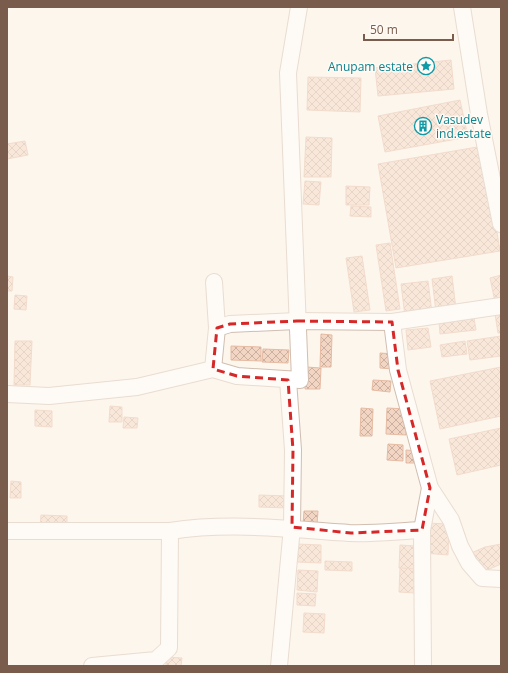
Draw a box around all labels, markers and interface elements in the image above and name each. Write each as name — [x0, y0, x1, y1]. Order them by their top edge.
scale bar — [364, 16, 453, 42]
text: 50 m — [370, 21, 398, 38]
place icon: Anupam estate — [416, 56, 436, 76]
place label: Anupam estate — [328, 58, 413, 75]
place label: Vasudev ind.estate — [436, 111, 492, 142]
building icon: Vasudev ind.estate — [413, 116, 433, 136]

